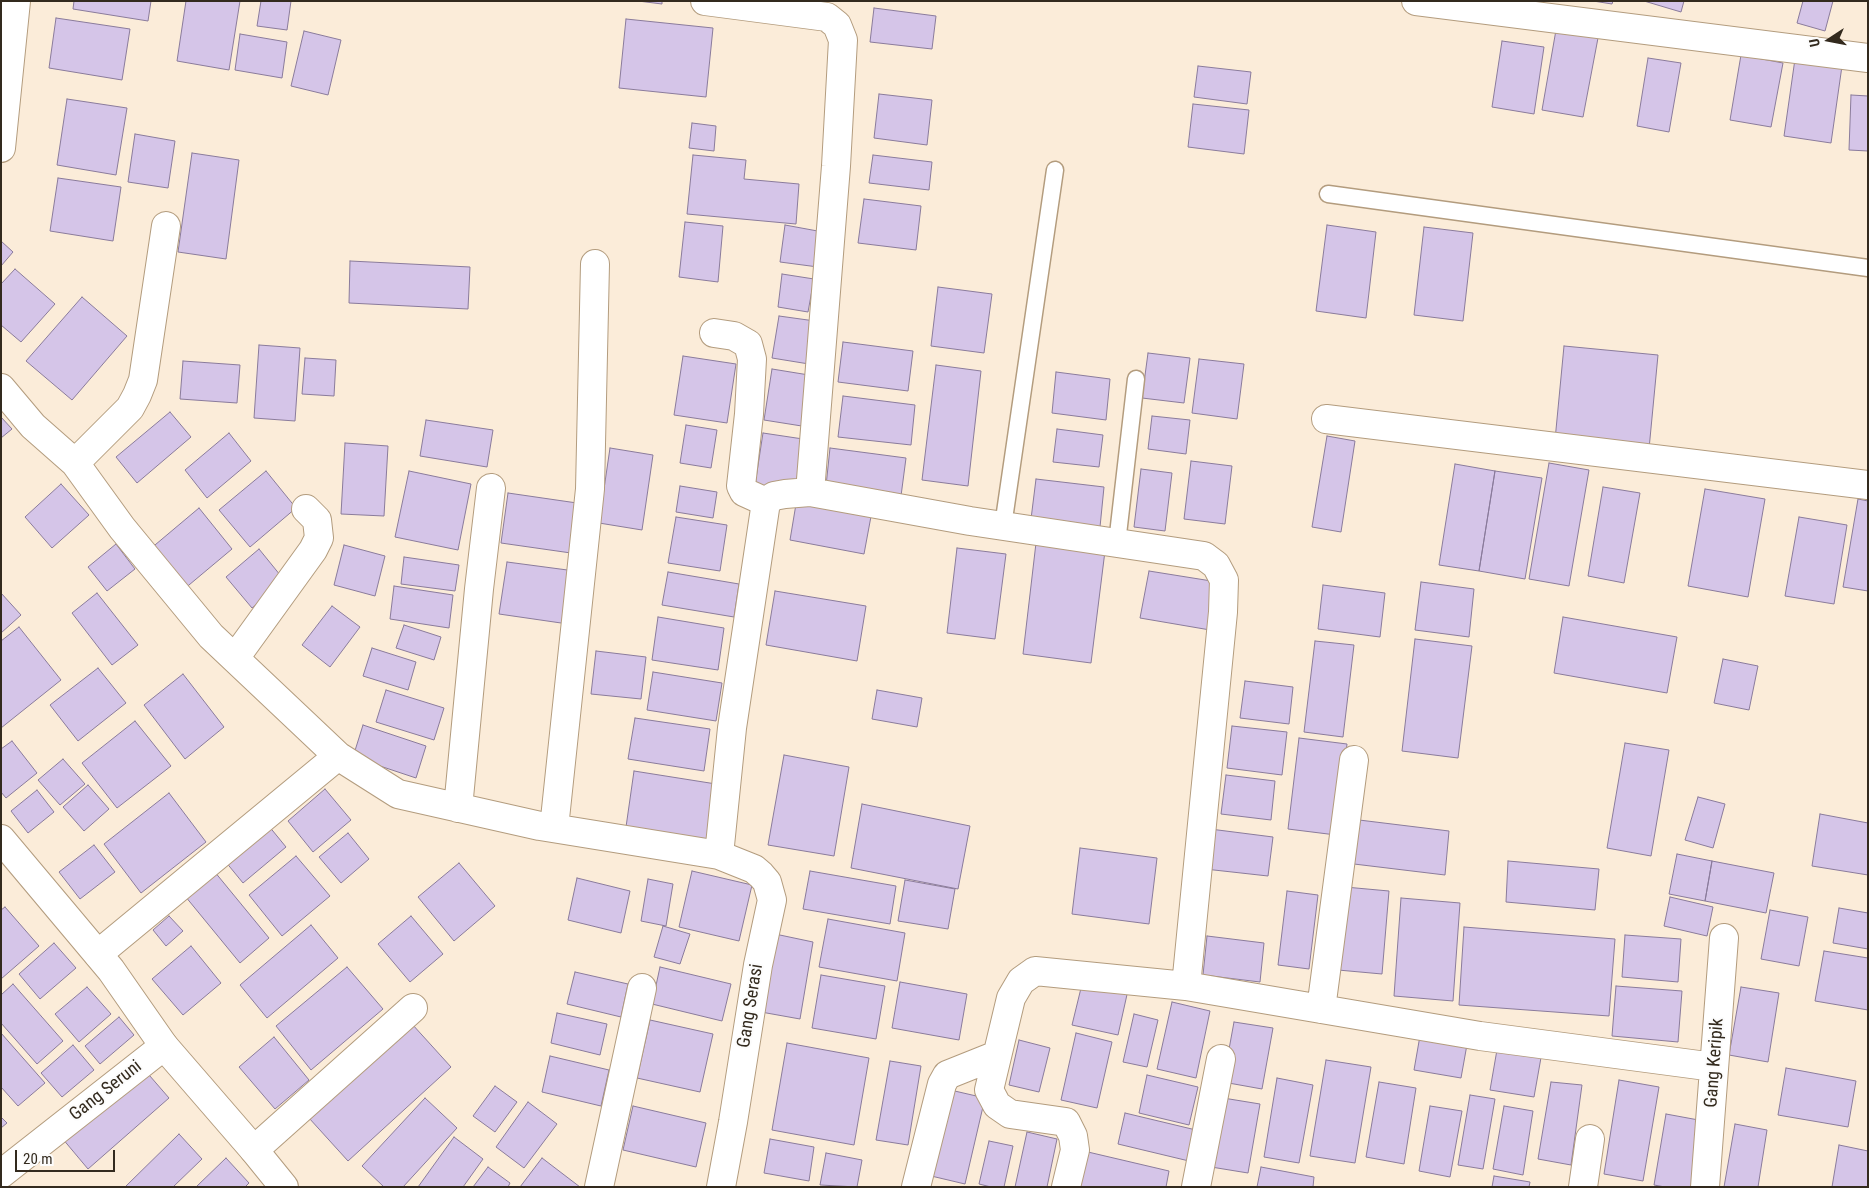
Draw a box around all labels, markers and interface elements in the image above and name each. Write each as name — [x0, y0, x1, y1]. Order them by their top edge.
north arrow — [1804, 15, 1854, 65]
text: U — [1806, 37, 1823, 48]
street label: Gang Serasi — [734, 962, 768, 1050]
street label: Gang Keripik — [1701, 1017, 1729, 1109]
street label: Gang Seruni — [66, 1056, 146, 1126]
scale bar — [18, 1140, 118, 1172]
text: 20 m — [23, 1150, 53, 1168]

